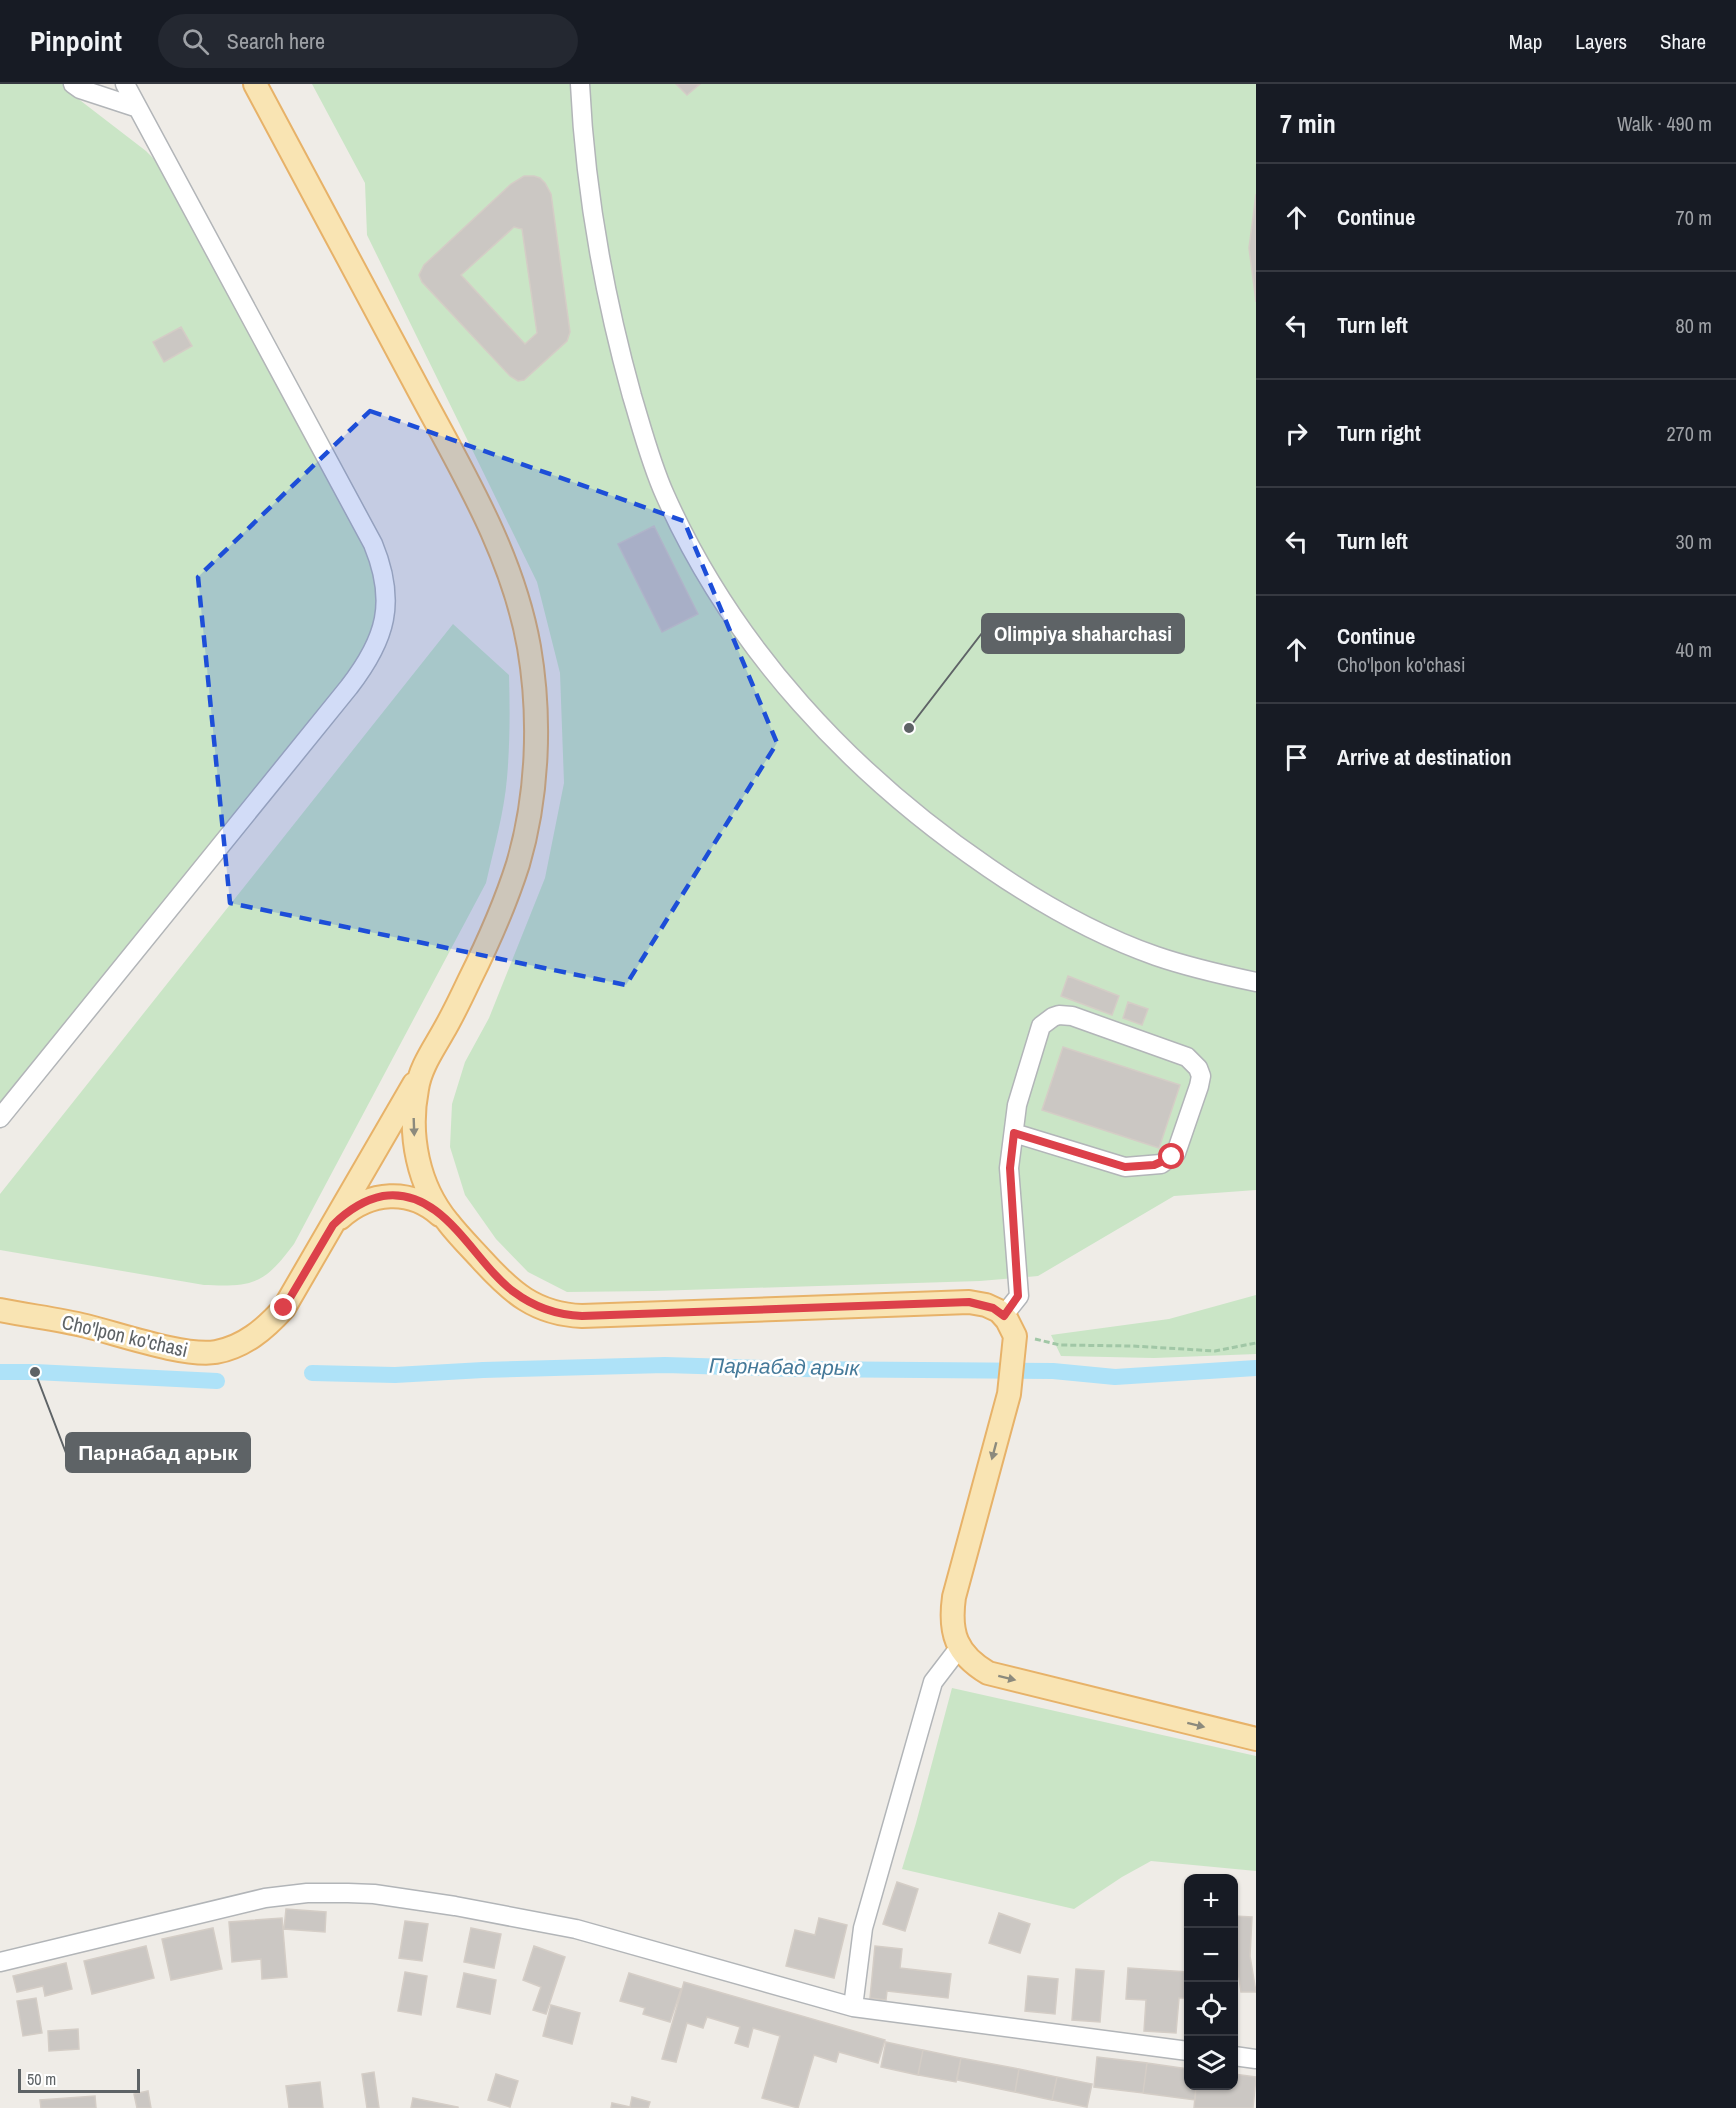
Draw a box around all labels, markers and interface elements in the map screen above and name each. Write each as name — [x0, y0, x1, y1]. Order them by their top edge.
search box — [158, 14, 578, 68]
text: Pinpoint — [30, 22, 122, 60]
icon: search — [179, 25, 212, 58]
text: Search here — [227, 26, 325, 56]
text: Map — [1509, 27, 1542, 56]
text: Layers — [1575, 27, 1627, 56]
text: Share — [1660, 27, 1706, 56]
text: 7 min — [1280, 106, 1336, 141]
text: Walk · 490 m — [1617, 110, 1712, 137]
icon: ahead — [1280, 201, 1313, 234]
text: Continue — [1337, 202, 1415, 232]
text: 70 m — [1676, 204, 1712, 231]
icon: left — [1280, 309, 1313, 342]
text: Turn left — [1337, 310, 1408, 340]
text: 80 m — [1676, 312, 1712, 339]
icon: right — [1280, 417, 1313, 450]
text: Turn right — [1337, 418, 1421, 448]
text: 270 m — [1666, 420, 1712, 447]
icon: left — [1280, 525, 1313, 558]
text: Turn left — [1337, 526, 1408, 556]
text: 30 m — [1676, 528, 1712, 555]
callout: Olimpiya shaharchasi — [982, 614, 1184, 653]
text: Olimpiya shaharchasi — [994, 619, 1172, 648]
text: Continue — [1337, 621, 1415, 651]
icon: ahead — [1280, 633, 1313, 666]
text: 40 m — [1676, 636, 1712, 663]
text: Cho'lpon ko'chasi — [1337, 651, 1465, 678]
icon: arrive — [1280, 741, 1313, 774]
text: Arrive at destination — [1337, 742, 1511, 772]
one-way arrow — [410, 1118, 419, 1137]
route start — [1158, 1143, 1184, 1169]
route end — [270, 1294, 296, 1320]
street label: Cho'lpon ko'chasi — [59, 1308, 191, 1363]
water label: Парнабад арык — [709, 1351, 861, 1382]
callout: Парнабад арык — [66, 1433, 250, 1472]
text: Парнабад арык — [78, 1438, 238, 1467]
one-way arrow — [989, 1442, 998, 1460]
one-way arrow — [998, 1674, 1016, 1683]
one-way arrow — [1187, 1720, 1205, 1730]
map controls — [1184, 1874, 1238, 2090]
button: + — [1184, 1874, 1238, 1928]
button: − — [1184, 1928, 1238, 1982]
button: locate — [1184, 1982, 1238, 2036]
button: layers — [1184, 2036, 1238, 2090]
scale bar — [18, 2066, 140, 2094]
text: 50 m — [27, 2068, 56, 2090]

